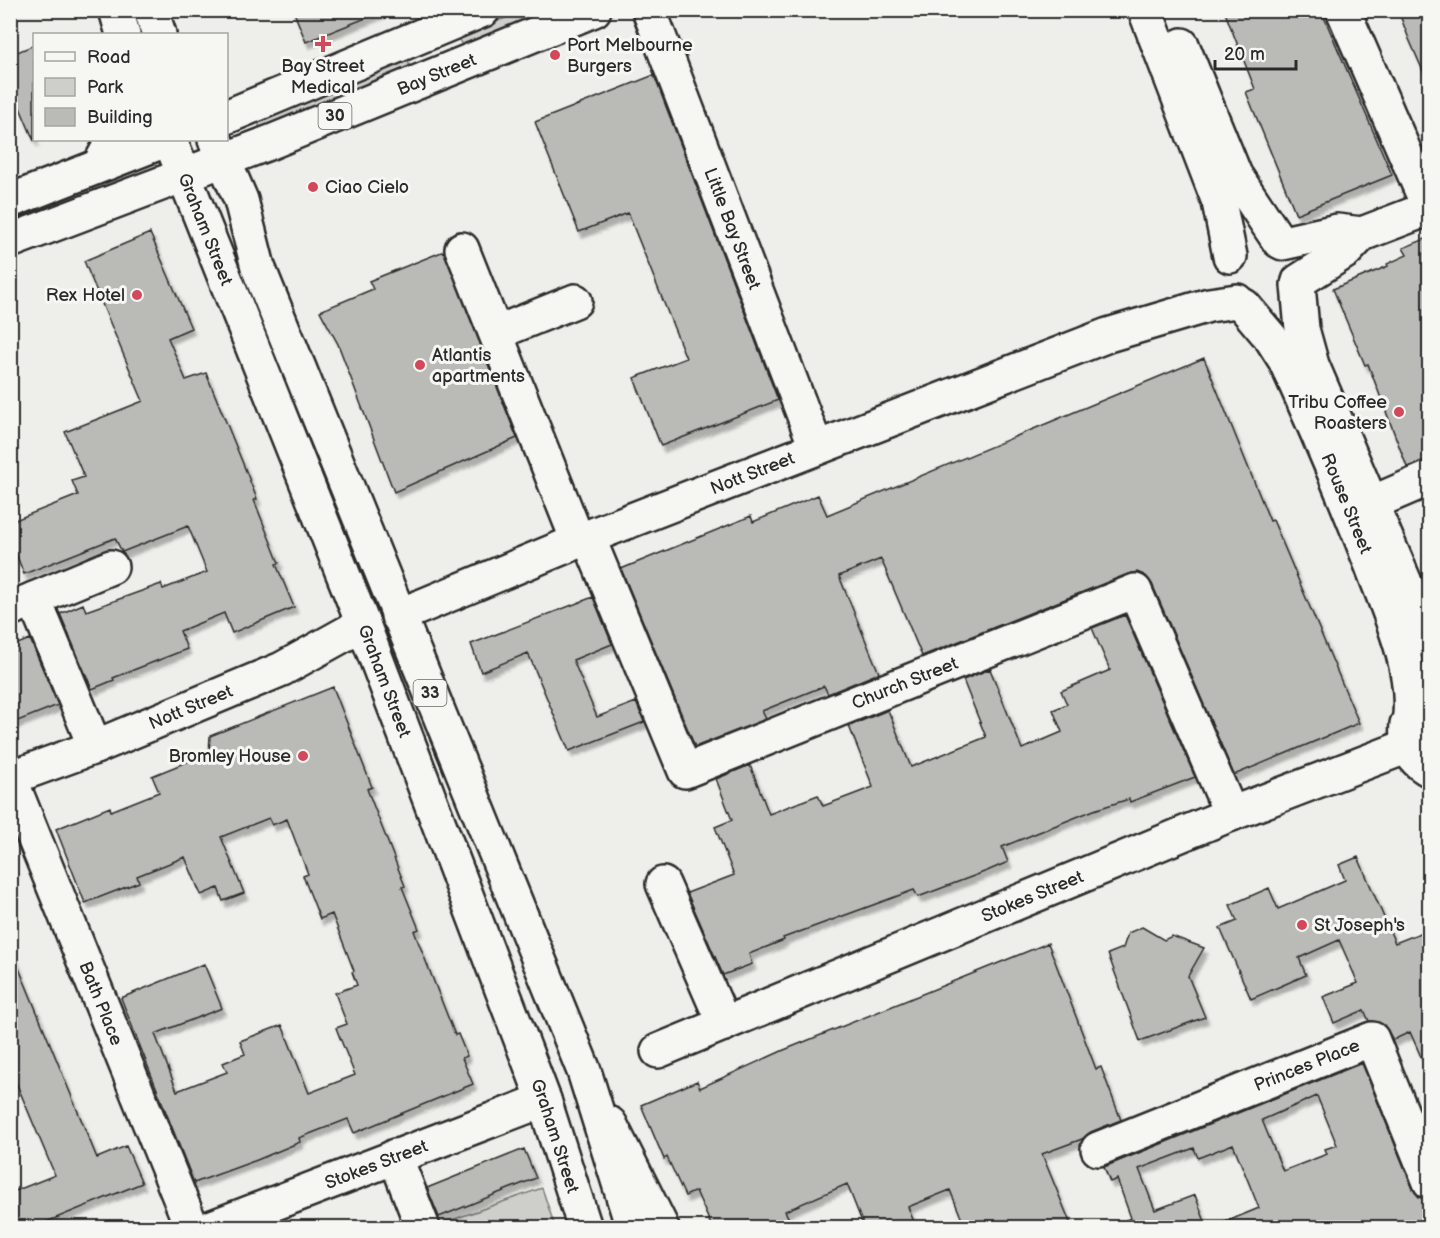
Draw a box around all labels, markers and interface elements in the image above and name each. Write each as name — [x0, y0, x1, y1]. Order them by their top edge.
legend — [33, 33, 228, 141]
scale bar — [1215, 33, 1296, 71]
marker: Bay Street Medical — [314, 35, 332, 53]
place label: Port Melbourne Burgers — [567, 35, 693, 77]
text: 20 m — [1224, 44, 1265, 65]
text: Road — [87, 47, 131, 68]
marker: Port Melbourne Burgers — [548, 48, 562, 62]
street label: Bay Street — [394, 49, 480, 100]
place label: Bay Street Medical — [281, 56, 365, 98]
text: Park — [87, 77, 123, 98]
road number: 30 — [318, 103, 352, 129]
text: Building — [87, 107, 153, 128]
street label: Little Bay Street — [700, 165, 765, 293]
street label: Graham Street — [174, 170, 238, 289]
place label: Ciao Cielo — [325, 177, 409, 198]
marker: Ciao Cielo — [306, 180, 320, 194]
place label: Rex Hotel — [46, 285, 125, 306]
marker: Rex Hotel — [130, 288, 144, 302]
place label: Atlantis apartments — [432, 345, 525, 387]
marker: Atlantis apartments — [413, 358, 427, 372]
place label: Tribu Coffee Roasters — [1288, 392, 1387, 434]
marker: Tribu Coffee Roasters — [1392, 405, 1406, 419]
street label: Nott Street — [707, 447, 798, 499]
street label: Rouse Street — [1317, 450, 1377, 557]
street label: Graham Street — [354, 622, 416, 741]
street label: Church Street — [849, 652, 961, 714]
street label: Nott Street — [146, 680, 236, 734]
road number: 33 — [414, 680, 446, 706]
place label: Bromley House — [168, 746, 291, 767]
marker: Bromley House — [296, 749, 310, 763]
street label: Stokes Street — [978, 866, 1087, 927]
place label: St Joseph's — [1314, 915, 1405, 936]
marker: St Joseph's — [1295, 918, 1309, 932]
street label: Bath Place — [75, 958, 128, 1049]
street label: Princes Place — [1251, 1034, 1363, 1096]
street label: Graham Street — [526, 1076, 584, 1196]
street label: Stokes Street — [322, 1135, 431, 1193]

